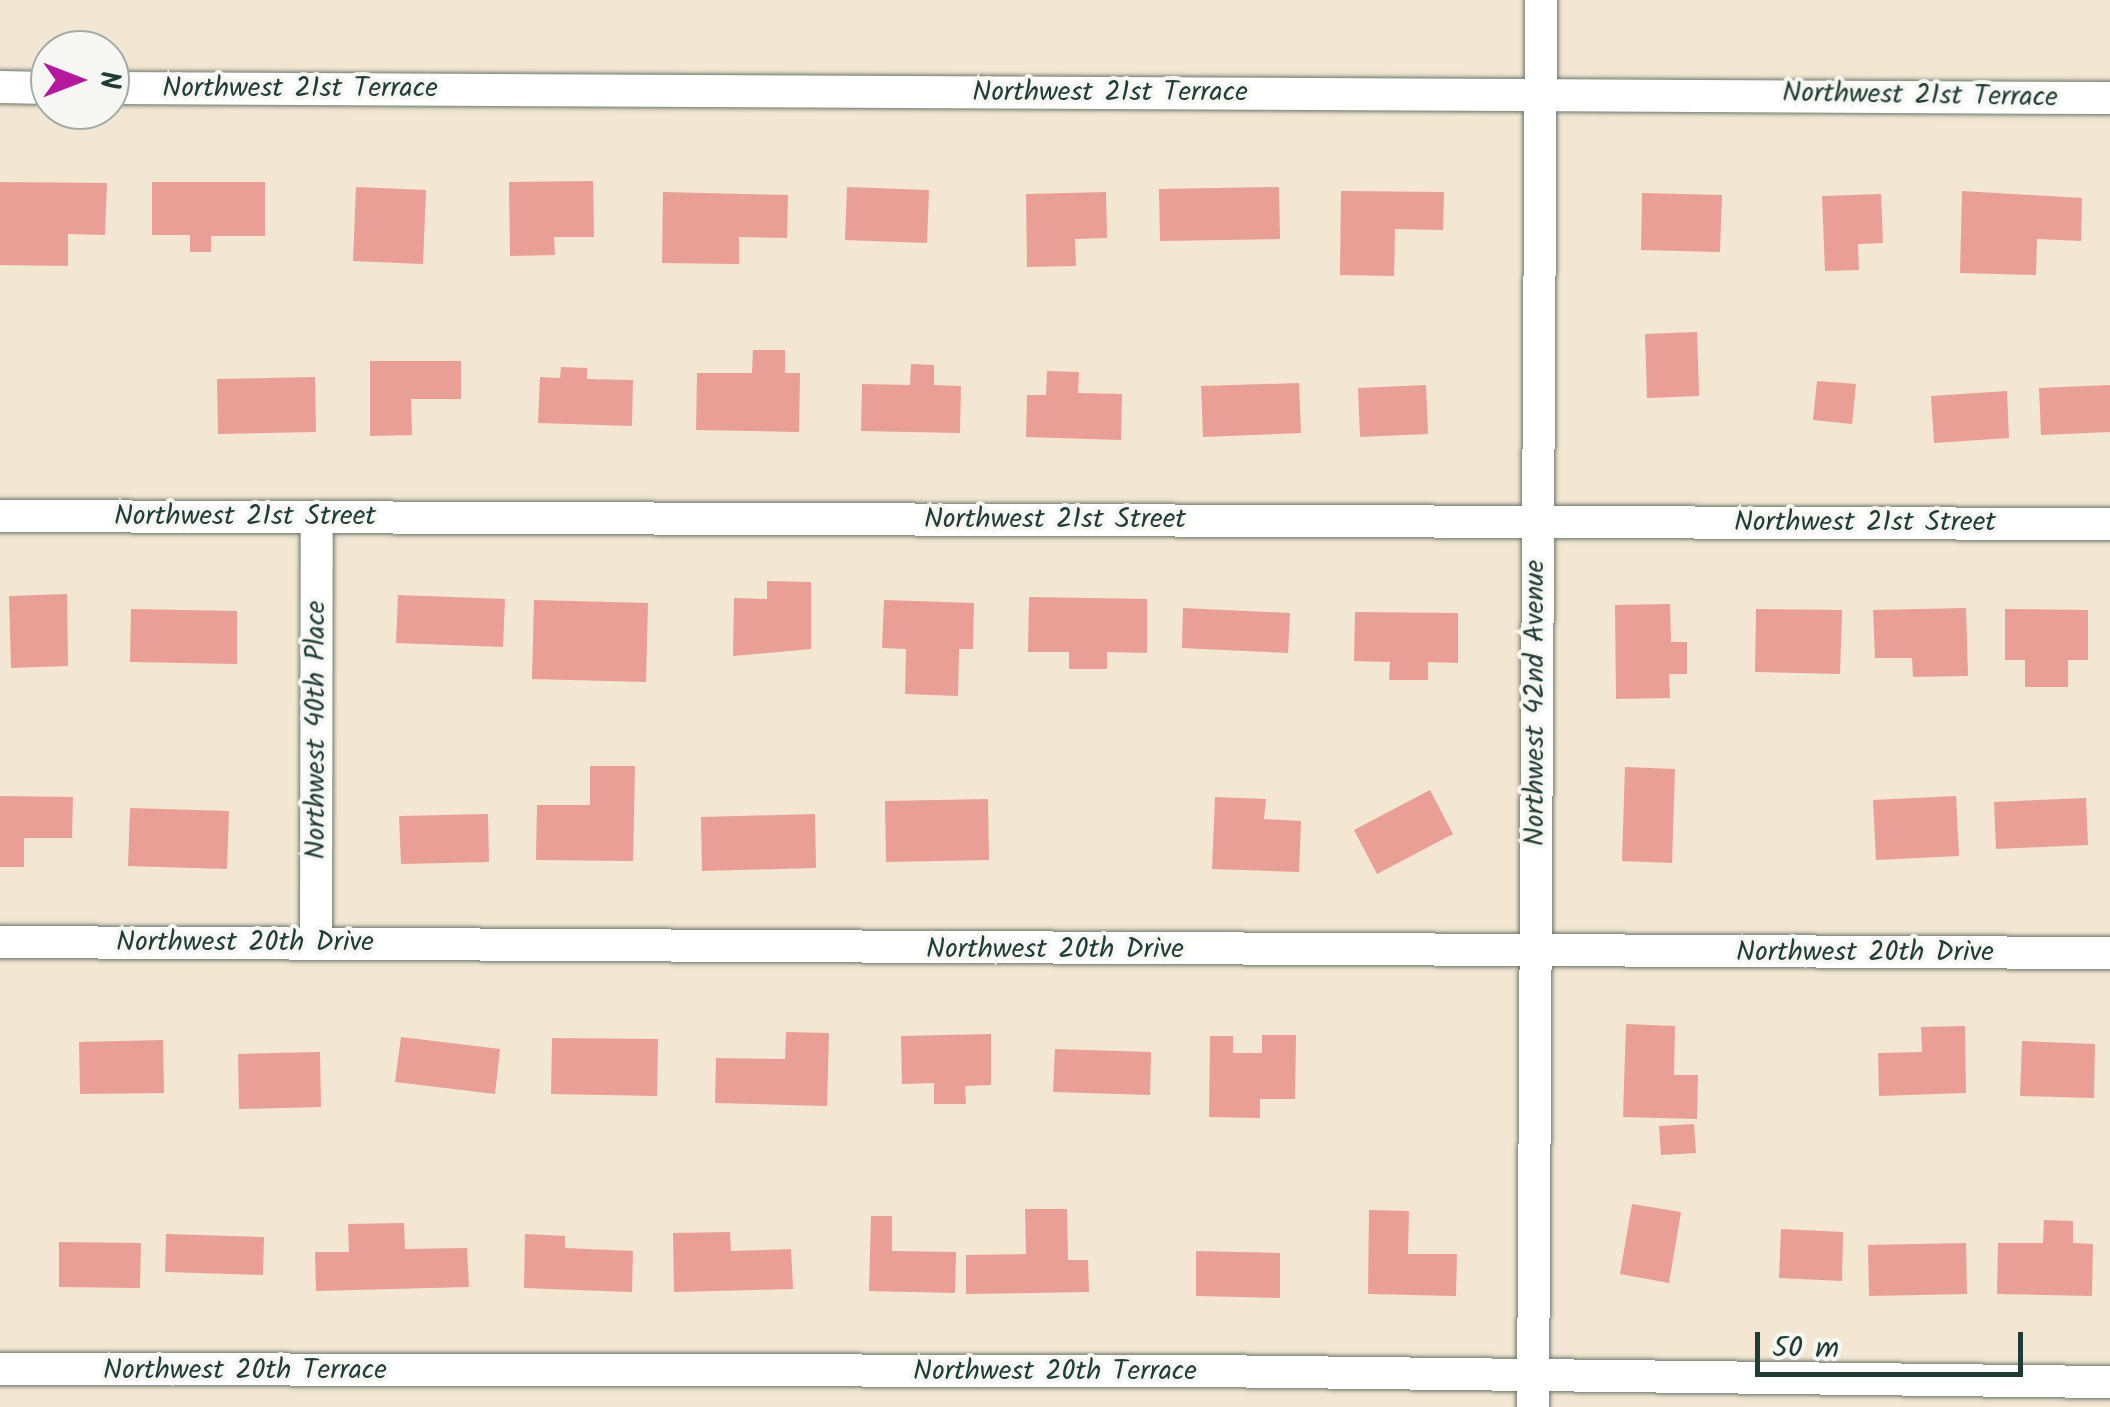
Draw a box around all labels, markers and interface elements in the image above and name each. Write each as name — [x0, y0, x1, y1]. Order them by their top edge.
north arrow — [30, 30, 130, 130]
text: N — [86, 71, 131, 89]
street label: Northwest 21st Terrace — [162, 72, 438, 106]
street label: Northwest 21st Terrace — [972, 76, 1248, 110]
street label: Northwest 21st Terrace — [1782, 77, 2058, 115]
street label: Northwest 21st Street — [114, 500, 376, 534]
street label: Northwest 21st Street — [924, 503, 1186, 537]
street label: Northwest 21st Street — [1734, 506, 1996, 540]
street label: Northwest 42nd Avenue — [1519, 560, 1553, 846]
street label: Northwest 40th Place — [300, 601, 334, 859]
street label: Northwest 20th Drive — [116, 926, 374, 960]
street label: Northwest 20th Drive — [926, 933, 1184, 967]
street label: Northwest 20th Drive — [1736, 936, 1994, 970]
scale bar — [1760, 1312, 2028, 1374]
text: 50 m — [1772, 1325, 1839, 1373]
street label: Northwest 20th Terrace — [103, 1354, 387, 1388]
street label: Northwest 20th Terrace — [913, 1355, 1197, 1389]

